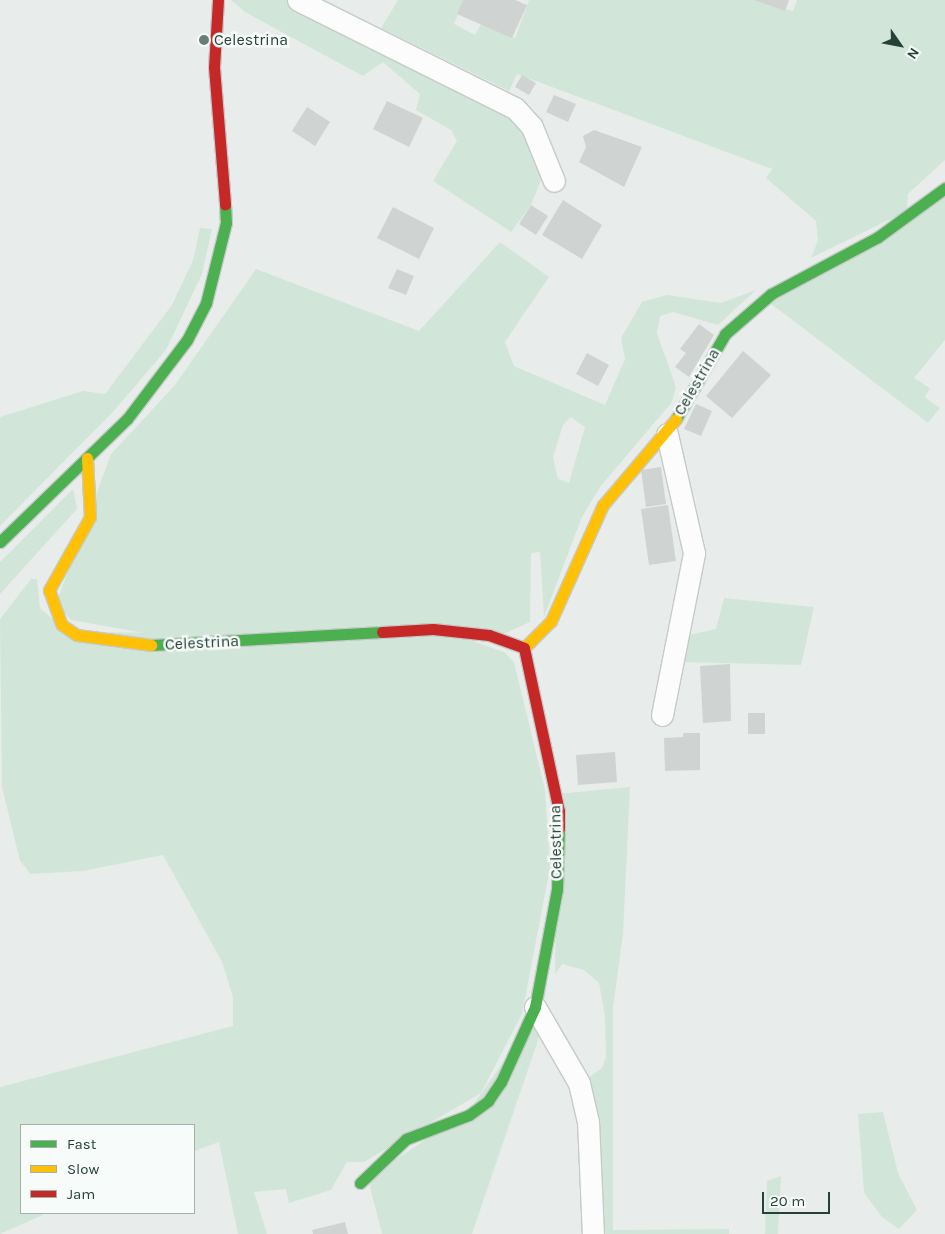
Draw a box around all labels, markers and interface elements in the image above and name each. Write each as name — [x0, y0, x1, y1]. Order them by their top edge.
north arrow — [875, 20, 925, 70]
place label: Celestrina — [214, 30, 288, 50]
marker: Celestrina — [198, 34, 210, 46]
text: N — [903, 45, 923, 62]
street label: Celestrina — [670, 345, 724, 419]
street label: Celestrina — [164, 631, 240, 655]
street label: Celestrina — [546, 805, 566, 879]
legend — [20, 1124, 195, 1214]
text: Fast — [67, 1135, 96, 1153]
text: Slow — [67, 1160, 99, 1178]
scale bar — [765, 1182, 832, 1214]
text: Jam — [67, 1185, 95, 1203]
text: 20 m — [770, 1192, 805, 1210]

